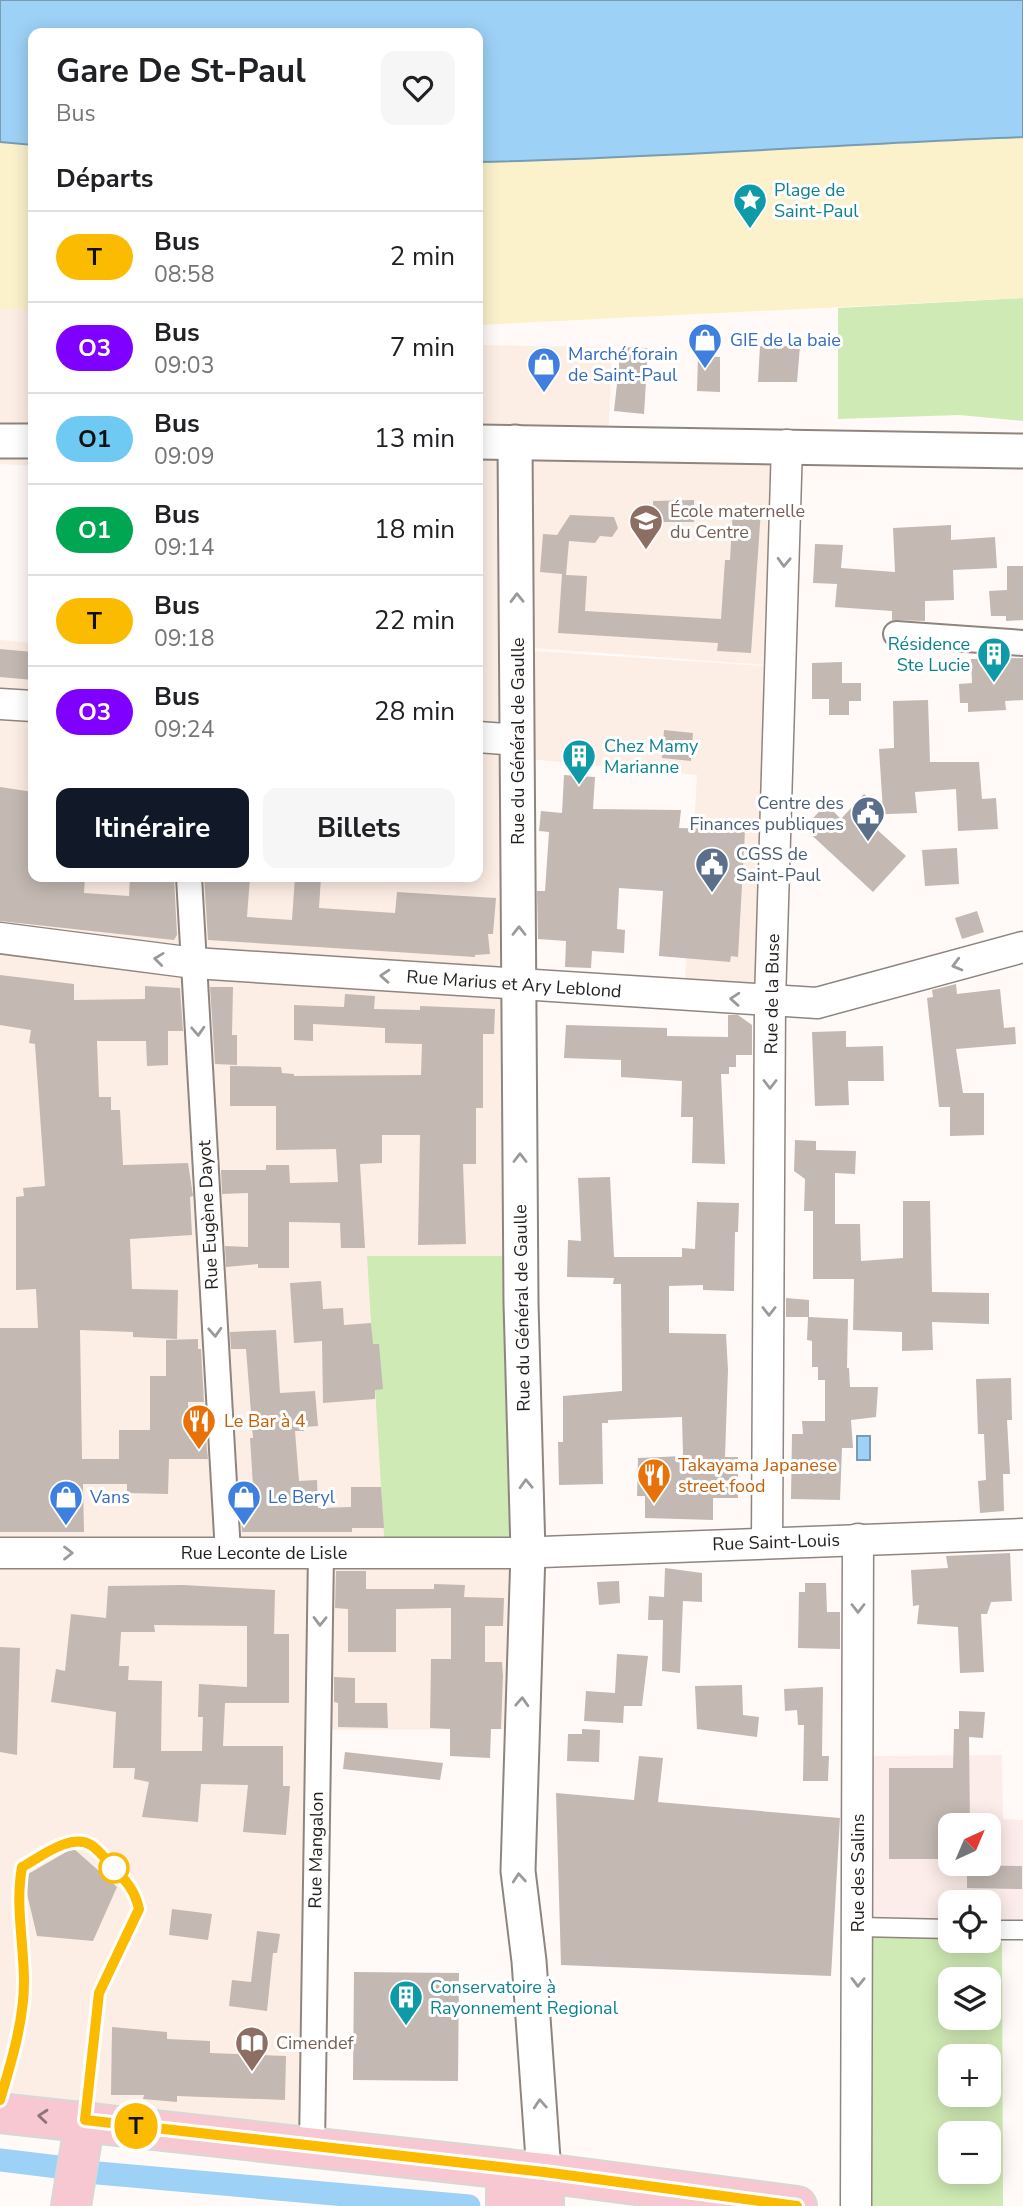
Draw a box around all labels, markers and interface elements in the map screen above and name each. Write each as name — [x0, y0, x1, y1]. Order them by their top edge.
text: Gare De St-Paul — [56, 49, 306, 94]
button: heart — [381, 51, 455, 125]
text: Bus — [56, 98, 96, 129]
text: Départs — [56, 161, 153, 196]
place label: Plage de Saint-Paul — [774, 178, 859, 223]
place icon: Plage de Saint-Paul — [731, 181, 769, 230]
text: Bus — [154, 224, 200, 259]
text: 2 min — [390, 239, 455, 274]
text: T — [87, 241, 102, 273]
text: 08:58 — [154, 259, 214, 290]
text: Bus — [154, 315, 200, 350]
shop icon: GIE de la baie — [686, 321, 724, 370]
place label: GIE de la baie — [730, 328, 841, 352]
text: 7 min — [390, 330, 455, 365]
text: O3 — [78, 332, 111, 364]
place label: Marché forain de Saint-Paul — [568, 342, 678, 387]
shop icon: Marché forain de Saint-Paul — [525, 345, 563, 394]
text: 09:03 — [154, 350, 214, 381]
text: Bus — [154, 406, 200, 441]
text: 13 min — [374, 421, 455, 456]
text: O1 — [78, 423, 111, 455]
text: 09:09 — [154, 441, 214, 472]
text: Bus — [154, 497, 200, 532]
place label: École maternelle du Centre — [670, 499, 805, 544]
school or university icon: École maternelle du Centre — [627, 502, 665, 551]
text: 18 min — [374, 512, 455, 547]
text: O1 — [78, 514, 111, 546]
text: 09:14 — [154, 532, 214, 563]
one-way arrow — [776, 557, 791, 568]
text: Bus — [154, 588, 200, 623]
one-way arrow — [509, 593, 525, 603]
text: 22 min — [374, 603, 455, 638]
text: T — [87, 605, 102, 637]
text: 09:18 — [154, 623, 214, 654]
place label: Résidence Ste Lucie — [888, 632, 970, 677]
building icon: Résidence Ste Lucie — [975, 635, 1013, 684]
street label: Rue du Général de Gaulle — [506, 637, 530, 845]
text: Bus — [154, 679, 200, 714]
text: 28 min — [374, 694, 455, 729]
text: O3 — [78, 696, 111, 728]
text: 09:24 — [154, 714, 214, 745]
place label: Chez Mamy Marianne — [604, 734, 699, 779]
building icon: Chez Mamy Marianne — [560, 737, 598, 786]
button: Itinéraire — [56, 788, 249, 868]
button: Billets — [263, 788, 455, 868]
place label: Centre des Finances publiques — [690, 791, 844, 836]
public building icon: Centre des Finances publiques — [849, 794, 887, 843]
place label: CGSS de Saint-Paul — [736, 842, 821, 887]
public building icon: CGSS de Saint-Paul — [693, 845, 731, 894]
one-way arrow — [511, 925, 527, 936]
street label: Rue de la Buse — [759, 933, 785, 1055]
one-way arrow — [153, 952, 164, 967]
one-way arrow — [951, 957, 963, 971]
street label: Rue Marius et Ary Leblond — [406, 965, 622, 1003]
one-way arrow — [380, 969, 391, 984]
one-way arrow — [729, 992, 740, 1007]
one-way arrow — [190, 1026, 205, 1037]
one-way arrow — [762, 1079, 778, 1089]
street label: Rue Eugène Dayot — [192, 1139, 224, 1290]
one-way arrow — [512, 1153, 528, 1163]
street label: Rue du Général de Gaulle — [508, 1204, 536, 1412]
one-way arrow — [761, 1306, 777, 1317]
one-way arrow — [207, 1326, 222, 1337]
restaurant icon: Le Bar à 4 — [180, 1402, 218, 1451]
place label: Le Bar à 4 — [224, 1409, 306, 1433]
place label: Takayama Japanese street food — [678, 1453, 837, 1498]
restaurant icon: Takayama Japanese street food — [635, 1456, 673, 1505]
shop icon: Vans — [47, 1478, 85, 1527]
shop icon: Le Beryl — [225, 1478, 263, 1527]
one-way arrow — [519, 1478, 534, 1489]
place label: Vans — [89, 1485, 130, 1509]
place label: Le Beryl — [268, 1485, 336, 1509]
street label: Rue Saint-Louis — [712, 1528, 840, 1556]
street label: Rue Leconte de Lisle — [181, 1541, 347, 1565]
one-way arrow — [63, 1545, 74, 1561]
one-way arrow — [850, 1603, 866, 1613]
one-way arrow — [312, 1616, 328, 1627]
one-way arrow — [514, 1697, 529, 1708]
street label: Rue Mangalon — [303, 1791, 329, 1909]
north arrow — [938, 1813, 1001, 1876]
map controls — [938, 1813, 1001, 2184]
street label: Rue des Salins — [846, 1814, 870, 1932]
unlabelled marker — [99, 1853, 129, 1883]
one-way arrow — [512, 1872, 527, 1883]
button: locate — [938, 1890, 1001, 1953]
button: layers — [938, 1967, 1001, 2030]
place label: Conservatoire à Rayonnement Regional — [430, 1975, 619, 2020]
one-way arrow — [850, 1977, 866, 1988]
building icon: Conservatoire à Rayonnement Regional — [387, 1978, 425, 2027]
library icon: Cimendef — [233, 2024, 271, 2073]
place label: Cimendef — [276, 2031, 355, 2055]
button: + — [938, 2044, 1001, 2107]
one-way arrow — [532, 2099, 547, 2110]
line badge: T — [113, 2103, 159, 2149]
one-way arrow — [37, 2109, 48, 2124]
text: T — [129, 2110, 143, 2142]
button: − — [938, 2121, 1001, 2184]

